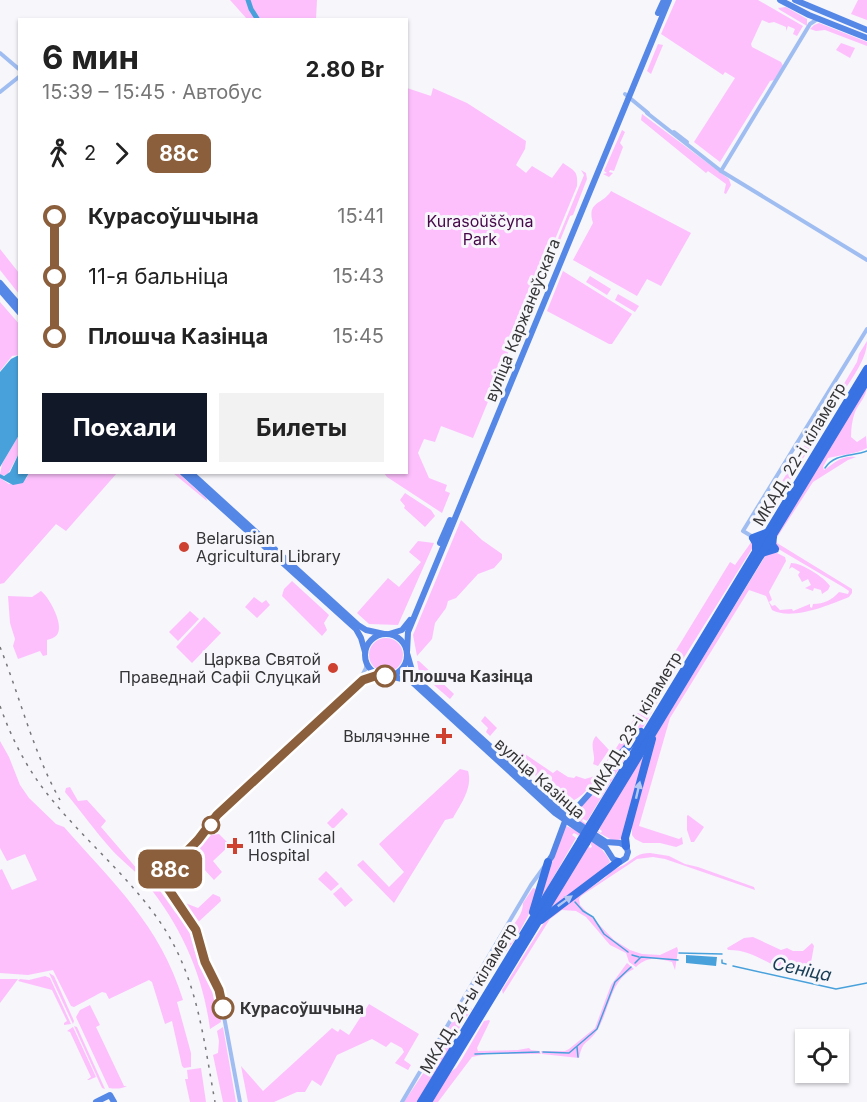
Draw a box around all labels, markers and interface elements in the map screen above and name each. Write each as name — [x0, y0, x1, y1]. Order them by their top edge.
text: 6 мин — [42, 37, 139, 77]
text: 2.80 Br — [306, 56, 384, 82]
text: 15:39 – 15:45 · Автобус — [42, 80, 262, 104]
icon: walk — [42, 137, 75, 170]
icon: forward — [105, 137, 138, 170]
text: 2 — [84, 141, 96, 165]
text: 88с — [159, 141, 199, 166]
text: Курасоўшчына — [88, 203, 259, 229]
text: 15:41 — [337, 204, 384, 228]
park label: Kurasoŭščyna Park — [427, 211, 533, 249]
street label: вуліца Каржанеўскага — [480, 235, 564, 405]
text: 11-я бальніца — [88, 263, 229, 289]
text: 15:43 — [333, 264, 384, 288]
text: Плошча Казінца — [88, 323, 268, 349]
text: 15:45 — [333, 324, 384, 348]
street label: МКАД, 22-і кіламетр — [748, 379, 850, 529]
button: Поехали — [42, 393, 207, 462]
button: Билеты — [219, 393, 384, 462]
place label: Belarusian Agricultural Library — [196, 528, 341, 566]
marker: Belarusian Agricultural Library — [177, 540, 191, 554]
street label: МКАД, 23-і кіламетр — [584, 648, 686, 798]
place label: Царква Святой Праведнай Сафіі Слуцкай — [119, 649, 321, 687]
marker: Царква Святой Праведнай Сафіі Слуцкай — [326, 661, 340, 675]
marker: Плошча Казінца — [374, 665, 396, 687]
place label: Плошча Казінца — [402, 666, 533, 686]
place label: Вылячэнне — [343, 726, 430, 746]
marker: Вылячэнне — [435, 727, 453, 745]
street label: вуліца Казінца — [491, 733, 589, 823]
one-way arrow — [634, 780, 643, 799]
unlabelled marker — [202, 816, 220, 834]
place label: 11th Clinical Hospital — [248, 827, 335, 865]
marker: 11th Clinical Hospital — [226, 837, 244, 855]
line badge: 88с — [136, 850, 204, 888]
text: 88с — [150, 857, 190, 882]
one-way arrow — [557, 895, 573, 907]
street label: МКАД, 24-ы кіламетр — [415, 919, 521, 1077]
water label: Сеніца — [770, 952, 834, 986]
marker: Курасоўшчына — [212, 997, 234, 1019]
place label: Курасоўшчына — [240, 998, 364, 1018]
map controls — [795, 1029, 849, 1083]
button: locate — [795, 1029, 849, 1083]

